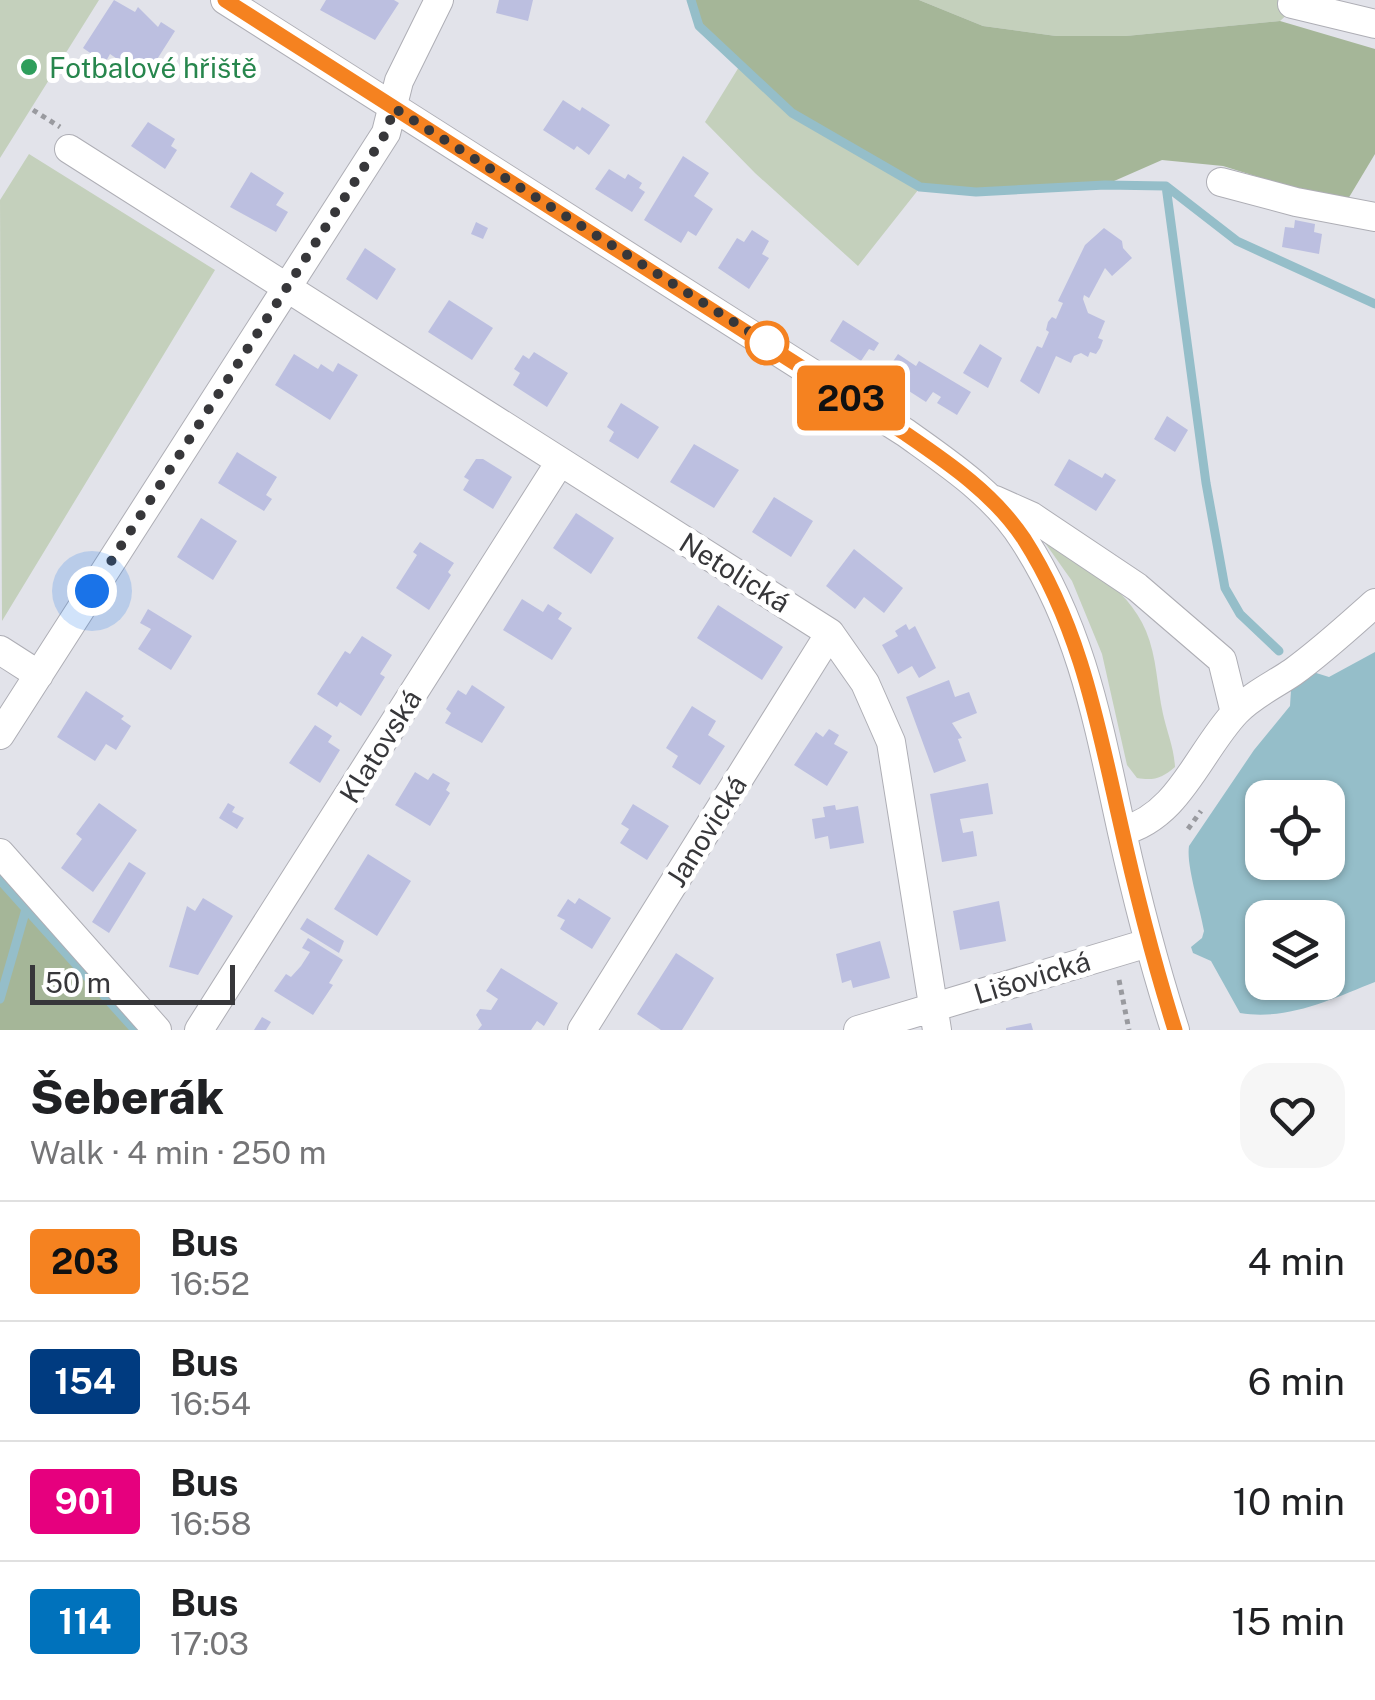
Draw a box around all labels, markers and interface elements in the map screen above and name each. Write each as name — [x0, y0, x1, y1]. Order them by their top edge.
place label: Fotbalové hřiště — [49, 51, 257, 84]
marker: Fotbalové hřiště — [18, 56, 40, 78]
unlabelled marker — [746, 322, 788, 364]
line badge: 203 — [794, 366, 908, 430]
text: 203 — [817, 378, 885, 419]
street label: Netolická — [674, 525, 796, 619]
your location — [67, 566, 117, 616]
street label: Klatovská — [332, 683, 428, 809]
street label: Janovická — [659, 769, 753, 893]
map controls — [1245, 780, 1345, 1000]
button: locate — [1245, 780, 1345, 880]
button: layers — [1245, 900, 1345, 1000]
street label: Lišovická — [970, 944, 1094, 1010]
scale bar — [30, 960, 235, 1004]
text: 50 m — [45, 966, 111, 999]
button: heart — [1240, 1063, 1345, 1168]
text: Šeberák — [30, 1068, 224, 1125]
text: Walk · 4 min · 250 m — [30, 1134, 326, 1171]
text: Bus — [170, 1220, 239, 1265]
text: 4 min — [1247, 1239, 1345, 1284]
text: 203 — [51, 1241, 119, 1282]
text: 16:52 — [170, 1265, 250, 1302]
text: Bus — [170, 1340, 239, 1385]
text: 6 min — [1248, 1359, 1345, 1404]
text: 154 — [54, 1361, 116, 1402]
text: 16:54 — [170, 1385, 251, 1422]
text: Bus — [170, 1460, 239, 1505]
text: 10 min — [1233, 1479, 1345, 1524]
text: 901 — [55, 1481, 115, 1522]
text: 16:58 — [170, 1505, 251, 1542]
text: Bus — [170, 1580, 239, 1625]
text: 15 min — [1232, 1599, 1345, 1644]
text: 114 — [59, 1601, 111, 1642]
text: 17:03 — [170, 1625, 249, 1662]

